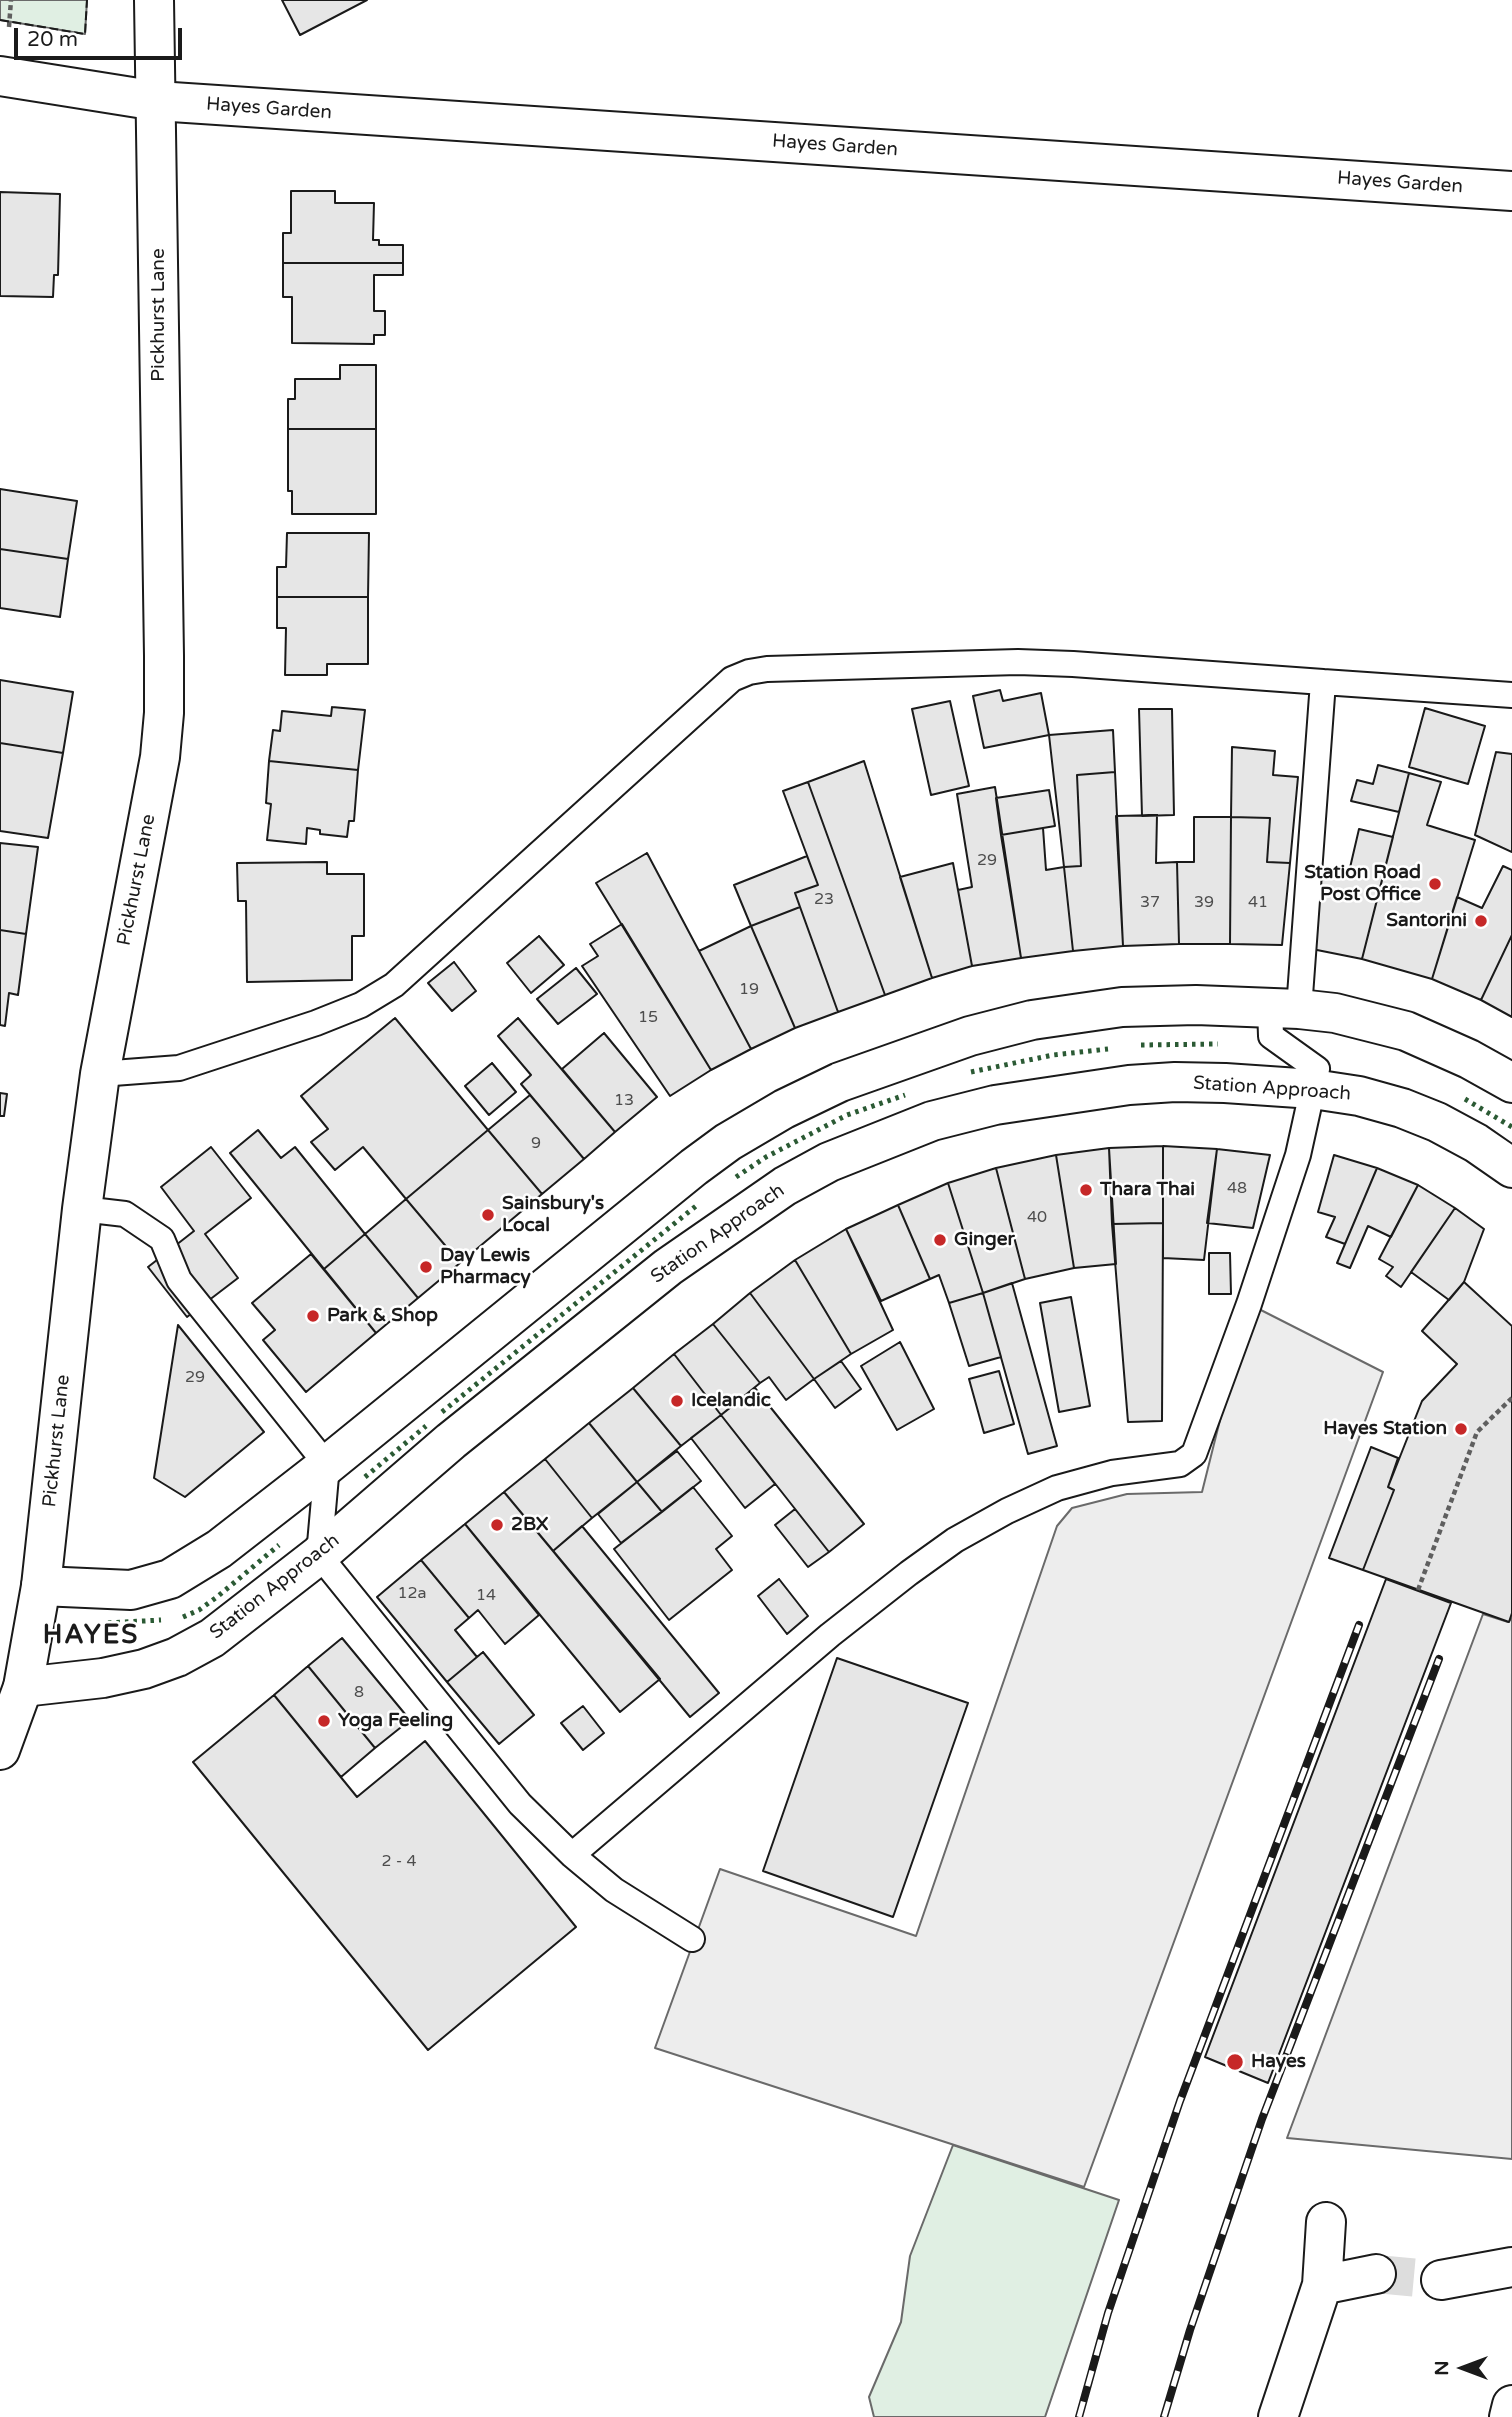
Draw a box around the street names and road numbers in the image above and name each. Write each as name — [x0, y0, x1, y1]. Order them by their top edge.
street label: Hayes Garden — [205, 93, 333, 125]
street label: Hayes Garden — [771, 130, 899, 162]
street label: Hayes Garden — [1336, 167, 1464, 199]
street label: Pickhurst Lane — [148, 248, 170, 382]
street label: Pickhurst Lane — [113, 812, 161, 948]
street label: Station Approach — [1192, 1072, 1352, 1106]
street label: Station Approach — [647, 1179, 789, 1289]
street label: Pickhurst Lane — [39, 1373, 75, 1509]
street label: Station Approach — [206, 1529, 344, 1645]

